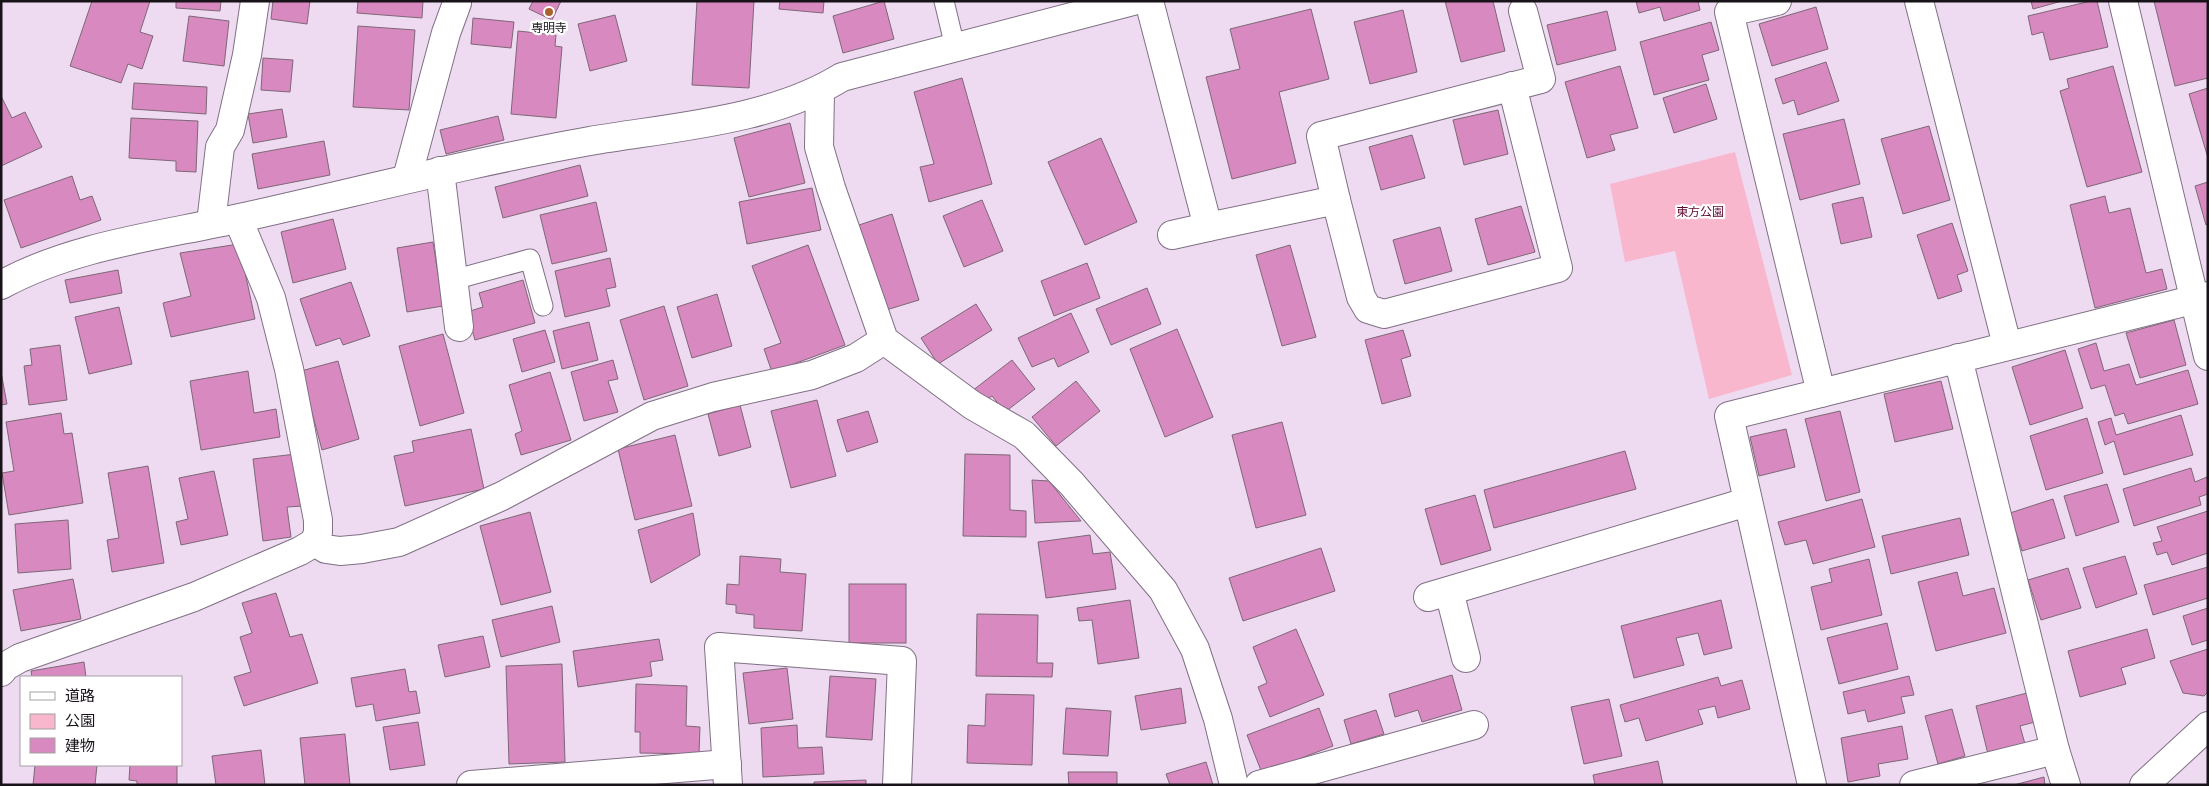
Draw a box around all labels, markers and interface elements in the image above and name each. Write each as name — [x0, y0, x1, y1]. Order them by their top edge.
marker: 専明寺 — [543, 6, 555, 18]
place label: 専明寺 — [531, 19, 567, 36]
park label: 東方公園 — [1676, 203, 1724, 220]
legend — [20, 676, 182, 766]
text: 道路 — [65, 685, 95, 706]
text: 公園 — [65, 710, 95, 731]
text: 建物 — [65, 735, 95, 756]

